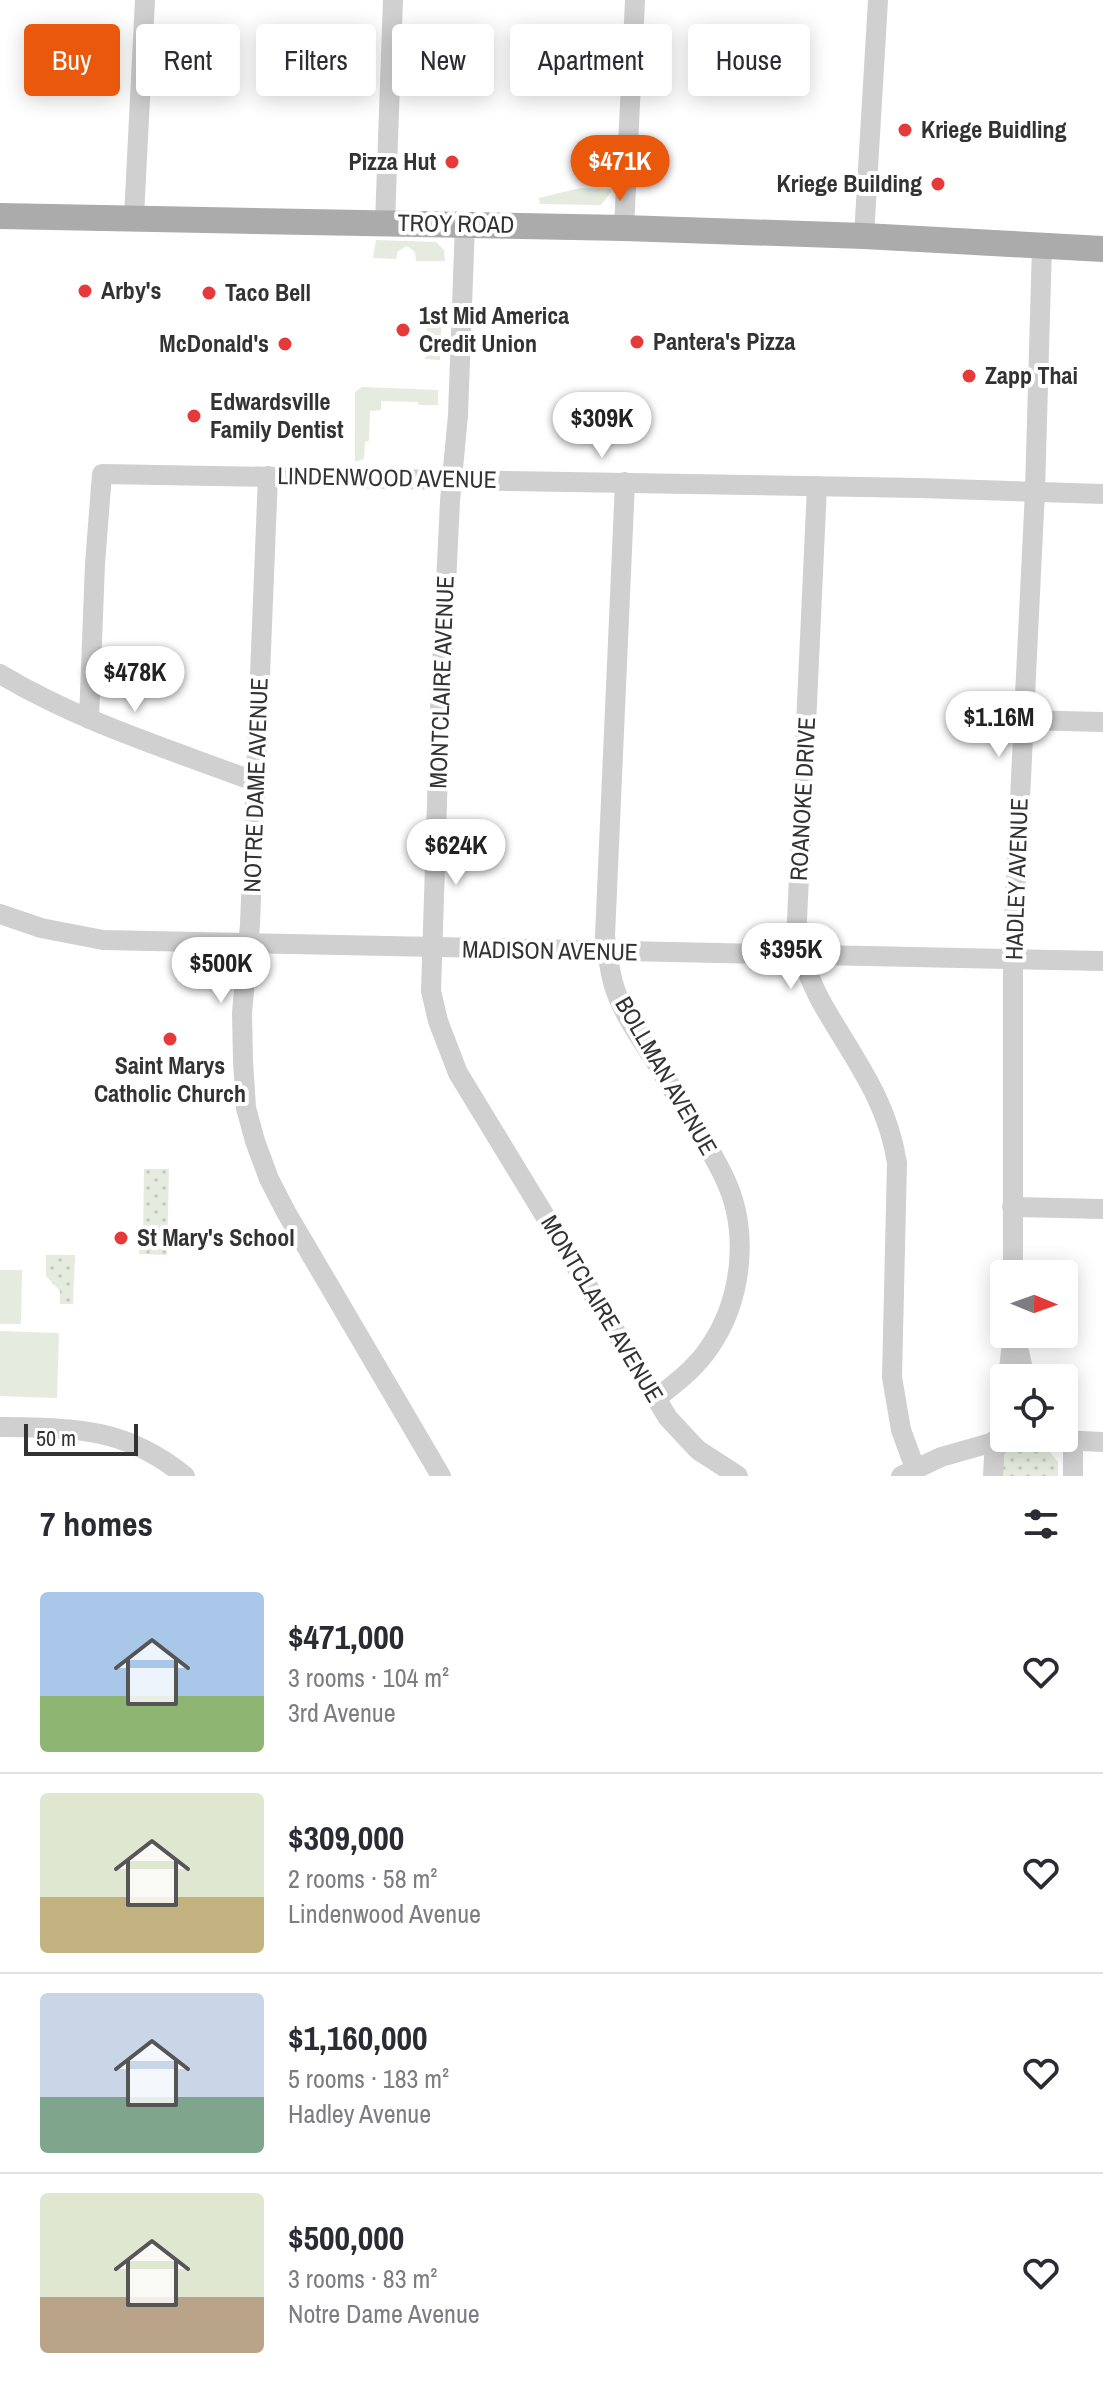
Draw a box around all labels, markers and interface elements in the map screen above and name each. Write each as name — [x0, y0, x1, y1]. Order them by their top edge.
chip: Buy — [24, 24, 120, 96]
chip: Rent — [136, 24, 240, 96]
chip: Filters — [256, 24, 376, 96]
chip: New — [392, 24, 494, 96]
chip: Apartment — [510, 24, 672, 96]
chip: House — [688, 24, 810, 96]
place label: Kriege Buidling — [921, 113, 1066, 145]
marker: Kriege Buidling — [896, 121, 914, 139]
pin: $471K — [564, 135, 676, 203]
text: $471K — [589, 143, 651, 178]
place label: Pizza Hut — [349, 145, 436, 177]
marker: Pizza Hut — [443, 153, 461, 171]
place label: Kriege Building — [777, 167, 922, 199]
marker: Kriege Building — [929, 175, 947, 193]
street label: TROY ROAD — [397, 206, 515, 240]
place label: Arby's — [101, 274, 162, 306]
place label: Taco Bell — [225, 276, 311, 308]
marker: Arby's — [76, 282, 94, 300]
marker: Taco Bell — [200, 284, 218, 302]
place label: 1st Mid America Credit Union — [419, 299, 569, 359]
marker: 1st Mid America Credit Union — [394, 321, 412, 339]
place label: Pantera's Pizza — [653, 325, 796, 357]
place label: McDonald's — [159, 327, 269, 359]
marker: Pantera's Pizza — [628, 333, 646, 351]
marker: McDonald's — [276, 335, 294, 353]
place label: Zapp Thai — [985, 359, 1078, 391]
marker: Zapp Thai — [960, 367, 978, 385]
place label: Edwardsville Family Dentist — [210, 385, 344, 445]
pin: $309K — [546, 392, 658, 460]
text: $309K — [571, 400, 633, 435]
marker: Edwardsville Family Dentist — [185, 407, 203, 425]
street label: LINDENWOOD AVENUE — [277, 459, 497, 495]
street label: MONTCLAIRE AVENUE — [421, 575, 461, 789]
pin: $478K — [79, 646, 191, 714]
text: $478K — [104, 654, 166, 689]
street label: NOTRE DAME AVENUE — [235, 677, 275, 893]
pin: $1.16M — [934, 691, 1064, 759]
text: $1.16M — [963, 699, 1035, 734]
street label: ROANOKE DRIVE — [782, 716, 822, 882]
street label: HADLEY AVENUE — [997, 797, 1035, 961]
pin: $624K — [400, 819, 512, 887]
text: $624K — [425, 827, 487, 862]
pin: $395K — [735, 923, 847, 991]
text: $395K — [760, 931, 822, 966]
street label: MADISON AVENUE — [462, 932, 638, 968]
pin: $500K — [165, 937, 277, 1005]
text: $500K — [190, 945, 252, 980]
street label: BOLLMAN AVENUE — [609, 990, 725, 1161]
marker: Saint Marys Catholic Church — [161, 1030, 179, 1048]
place label: Saint Marys Catholic Church — [94, 1049, 246, 1109]
street label: MONTCLAIRE AVENUE — [534, 1209, 671, 1408]
place label: St Mary's School — [137, 1221, 295, 1253]
marker: St Mary's School — [112, 1229, 130, 1247]
north arrow — [990, 1260, 1078, 1348]
map controls — [990, 1260, 1078, 1452]
button: locate — [990, 1364, 1078, 1452]
scale bar — [24, 1420, 138, 1456]
text: 50 m — [36, 1423, 76, 1453]
text: 7 homes — [40, 1501, 153, 1547]
icon: filters — [1019, 1502, 1063, 1546]
text: $471,000 — [288, 1614, 404, 1660]
icon: home — [104, 1624, 200, 1720]
icon: heart — [1019, 1650, 1063, 1694]
text: 3 rooms · 104 m² — [288, 1660, 449, 1695]
text: 3rd Avenue — [288, 1695, 396, 1730]
text: $309,000 — [288, 1815, 404, 1861]
icon: home — [104, 1825, 200, 1921]
icon: heart — [1019, 1851, 1063, 1895]
text: 2 rooms · 58 m² — [288, 1861, 437, 1896]
text: Lindenwood Avenue — [288, 1896, 481, 1931]
text: $1,160,000 — [288, 2015, 428, 2061]
icon: home — [104, 2025, 200, 2121]
icon: heart — [1019, 2051, 1063, 2095]
text: 5 rooms · 183 m² — [288, 2061, 449, 2096]
text: Hadley Avenue — [288, 2096, 431, 2131]
text: $500,000 — [288, 2215, 404, 2261]
icon: home — [104, 2225, 200, 2321]
icon: heart — [1019, 2251, 1063, 2295]
text: 3 rooms · 83 m² — [288, 2261, 437, 2296]
text: Notre Dame Avenue — [288, 2296, 480, 2331]

